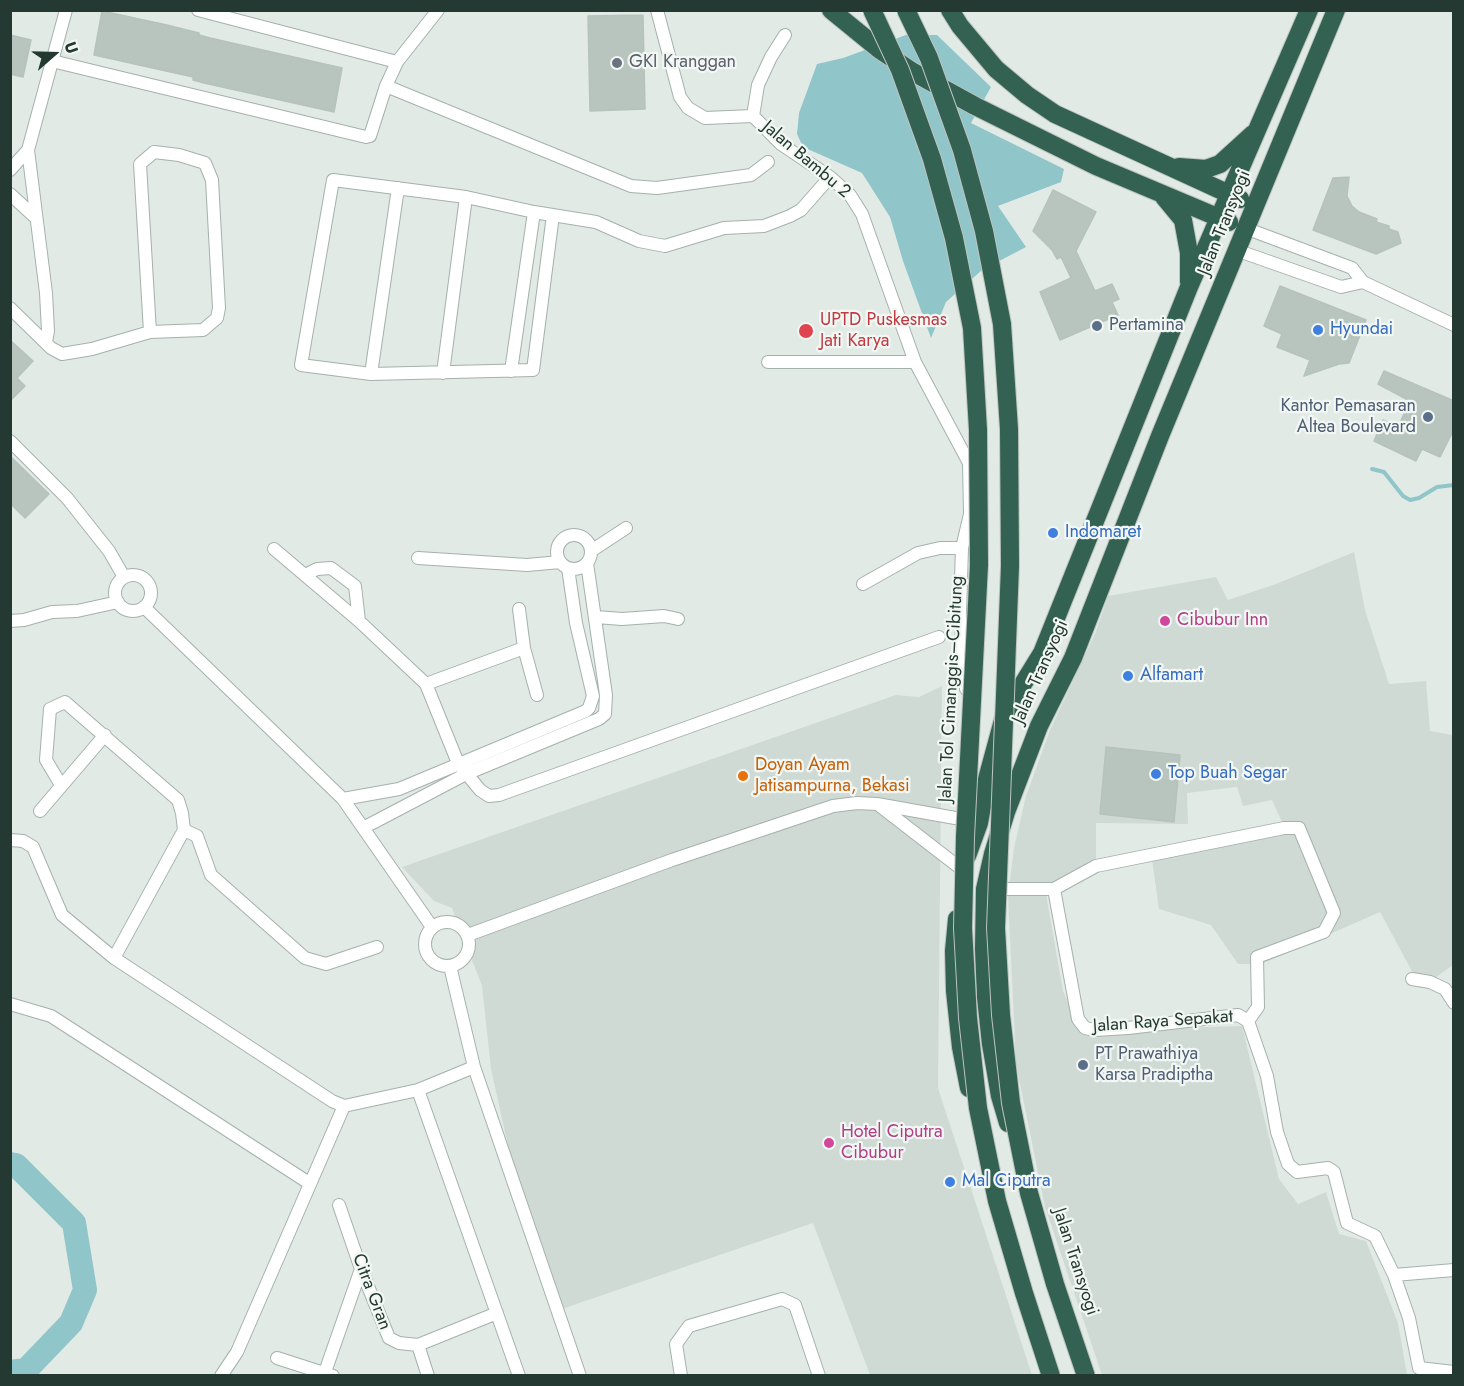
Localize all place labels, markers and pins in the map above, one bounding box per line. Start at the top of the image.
place label: GKI Kranggan [629,52,736,74]
marker: GKI Kranggan [610,56,624,70]
place label: UPTD Puskesmas Jati Karya [820,310,947,352]
place label: Pertamina [1109,315,1184,337]
marker: Pertamina [1090,319,1104,333]
place label: Hyundai [1330,319,1393,341]
marker: UPTD Puskesmas Jati Karya [797,322,815,340]
marker: Hyundai [1311,323,1325,337]
place label: Kantor Pemasaran Altea Boulevard [1281,396,1416,438]
marker: Kantor Pemasaran Altea Boulevard [1421,410,1435,424]
place label: Indomaret [1065,522,1141,544]
marker: Indomaret [1046,526,1060,540]
place label: Cibubur Inn [1177,610,1268,632]
marker: Cibubur Inn [1158,614,1172,628]
place label: Alfamart [1140,665,1203,687]
marker: Alfamart [1121,669,1135,683]
place label: Doyan Ayam Jatisampurna, Bekasi [755,755,910,798]
place label: Top Buah Segar [1168,763,1287,785]
marker: Top Buah Segar [1149,767,1163,781]
marker: Doyan Ayam Jatisampurna, Bekasi [736,769,750,783]
place label: PT Prawathiya Karsa Pradiptha [1095,1044,1213,1086]
marker: PT Prawathiya Karsa Pradiptha [1076,1058,1090,1072]
place label: Hotel Ciputra Cibubur [841,1122,943,1164]
marker: Hotel Ciputra Cibubur [822,1136,836,1150]
place label: Mal Ciputra [962,1171,1051,1193]
marker: Mal Ciputra [943,1175,957,1189]

